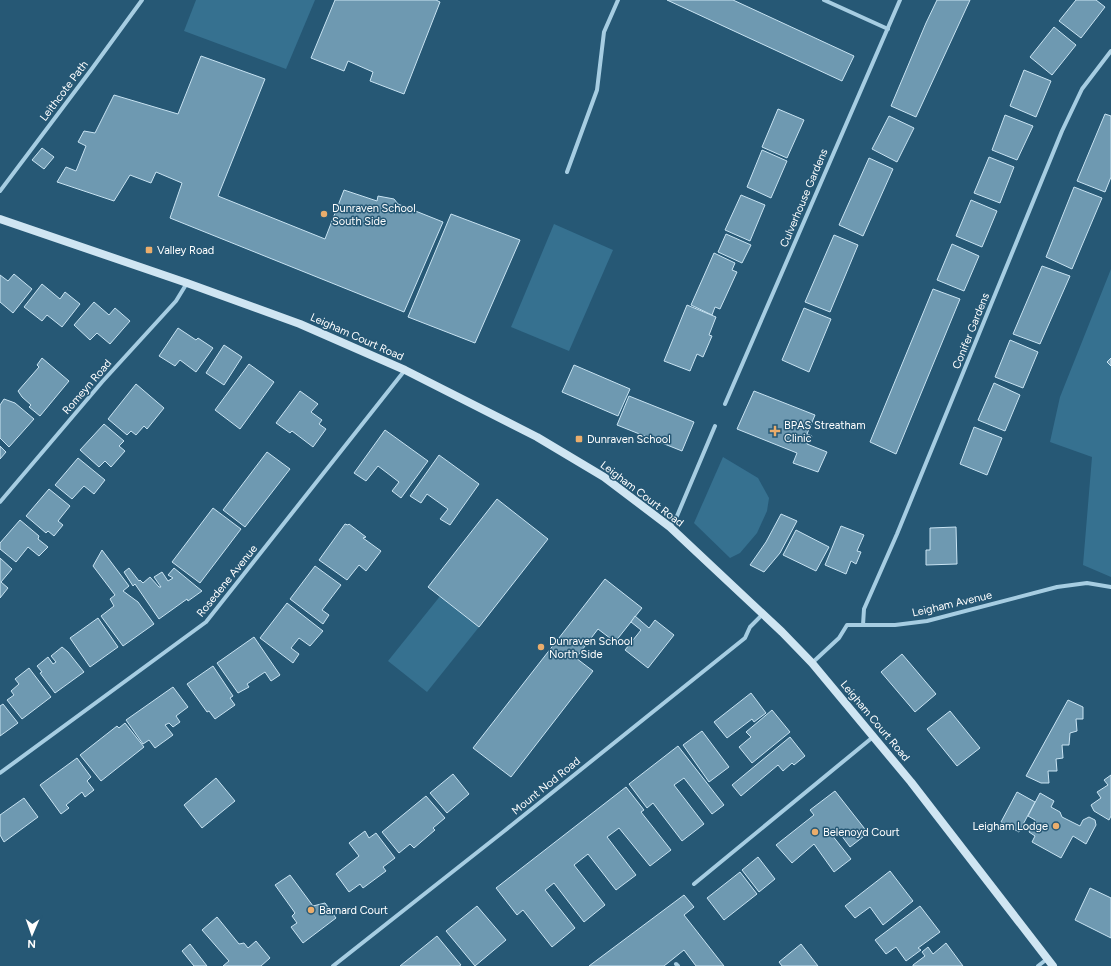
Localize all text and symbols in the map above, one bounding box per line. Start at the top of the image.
street label: Leithcote Path [37,58,91,124]
street label: Culverhouse Gardens [777,147,831,249]
place label: Dunraven School South Side [332,202,416,228]
marker: Dunraven School South Side [319,209,329,219]
place label: Valley Road [157,244,214,257]
marker: Valley Road [144,245,154,255]
street label: Conifer Gardens [950,291,992,371]
street label: Leigham Court Road [308,311,406,363]
street label: Romeyn Road [60,357,114,417]
place label: BPAS Streatham Clinic [784,419,866,445]
marker: BPAS Streatham Clinic [769,425,781,437]
place label: Dunraven School [587,433,671,446]
marker: Dunraven School [574,434,584,444]
street label: Leigham Court Road [598,458,686,530]
street label: Rosedene Avenue [194,542,260,620]
street label: Leigham Avenue [911,588,993,620]
place label: Dunraven School North Side [549,635,633,661]
marker: Dunraven School North Side [536,642,546,652]
street label: Leigham Court Road [838,678,912,764]
street label: Mount Nod Road [509,754,583,818]
place label: Leigham Lodge [972,820,1048,833]
marker: Leigham Lodge [1051,821,1061,831]
place label: Belenoyd Court [823,826,900,839]
marker: Belenoyd Court [810,827,820,837]
place label: Barnard Court [319,904,388,917]
marker: Barnard Court [306,905,316,915]
north arrow [12,914,52,954]
text: N [27,937,36,950]

